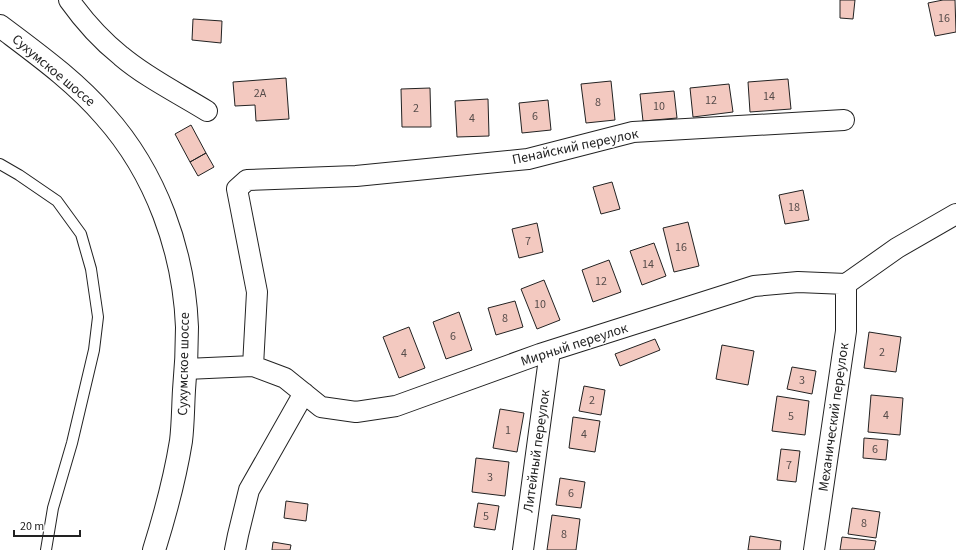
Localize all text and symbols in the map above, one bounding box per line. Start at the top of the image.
house number: 16 [938,10,950,27]
street label: Сухумское шоссе [7,30,99,112]
house number: 2А [254,85,267,102]
house number: 14 [763,88,775,105]
house number: 12 [705,92,717,109]
house number: 8 [595,94,601,111]
house number: 10 [653,98,665,115]
house number: 2 [413,100,419,117]
house number: 6 [532,108,538,125]
house number: 4 [469,110,475,127]
street label: Пенайский переулок [510,124,640,170]
house number: 18 [788,199,800,216]
house number: 7 [525,233,531,250]
house number: 16 [675,239,687,256]
house number: 14 [642,256,654,273]
house number: 12 [595,273,607,290]
house number: 10 [534,296,546,313]
house number: 8 [502,310,508,327]
street label: Сухумское шоссе [173,312,195,416]
street label: Мирный переулок [518,318,631,372]
house number: 6 [450,328,456,345]
street label: Механический переулок [814,341,854,493]
house number: 2 [879,344,885,361]
house number: 4 [401,345,407,362]
house number: 3 [799,372,805,389]
street label: Литейный переулок [518,388,556,514]
house number: 2 [589,392,595,409]
house number: 4 [883,407,889,424]
house number: 5 [788,408,794,425]
house number: 1 [505,422,511,439]
house number: 4 [581,426,587,443]
house number: 6 [872,441,878,458]
house number: 7 [786,457,792,474]
house number: 3 [487,469,493,486]
house number: 6 [568,485,574,502]
house number: 5 [483,508,489,525]
scale bar [14,512,80,538]
house number: 8 [861,515,867,532]
text: 20 m [20,518,44,535]
house number: 8 [561,526,567,543]

